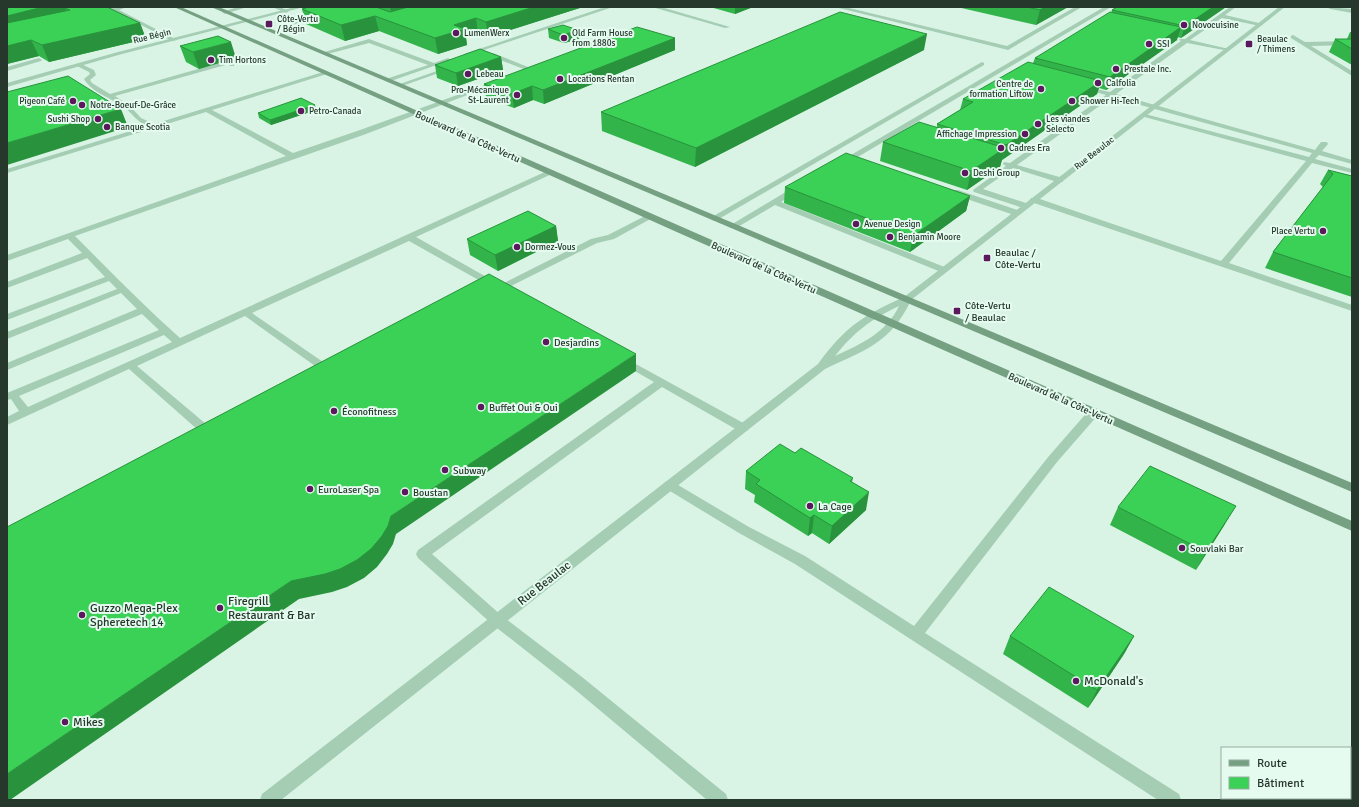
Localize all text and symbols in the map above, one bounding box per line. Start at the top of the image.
place label: Côte-Vertu / Bégin [277,14,318,35]
marker: Côte-Vertu / Bégin [264,19,274,29]
marker: Novocuisine [1179,20,1189,30]
place label: Novocuisine [1192,20,1239,31]
street label: Rue Bégin [132,26,172,46]
marker: LumenWerx [451,28,461,38]
place label: LumenWerx [464,28,510,39]
place label: Old Farm House from 1880s [572,28,633,49]
marker: Old Farm House from 1880s [559,33,569,43]
place label: Beaulac / Thimens [1257,34,1295,55]
marker: SSI [1144,39,1154,49]
place label: SSI [1157,39,1170,50]
marker: Beaulac / Thimens [1244,39,1254,49]
marker: Tim Hortons [206,55,216,65]
place label: Tim Hortons [219,55,266,66]
marker: Prestale Inc. [1111,64,1121,74]
place label: Prestale Inc. [1124,64,1171,75]
marker: Lebeau [463,69,473,79]
place label: Lebeau [476,69,504,80]
marker: Locations Rentan [555,74,565,84]
place label: Locations Rentan [568,74,634,85]
marker: Calfolia [1093,78,1103,88]
place label: Calfolia [1106,78,1136,89]
place label: Centre de formation Liftow [969,79,1033,100]
marker: Centre de formation Liftow [1036,84,1046,94]
place label: Pro-Mécanique St-Laurent [451,85,509,106]
marker: Pro-Mécanique St-Laurent [512,90,522,100]
place label: Pigeon Café [19,96,65,107]
marker: Pigeon Café [68,96,78,106]
marker: Shower Hi-Tech [1067,96,1077,106]
place label: Shower Hi-Tech [1080,96,1139,107]
marker: Notre-Boeuf-De-Grâce [77,100,87,110]
place label: Notre-Boeuf-De-Grâce [90,100,177,111]
marker: Petro-Canada [296,106,306,116]
place label: Petro-Canada [309,106,362,117]
street label: Boulevard de la Côte-Vertu [413,108,522,166]
place label: Sushi Shop [47,114,90,125]
marker: Sushi Shop [93,114,103,124]
place label: Les viandes Selecto [1046,114,1090,135]
marker: Les viandes Selecto [1033,119,1043,129]
marker: Banque Scotia [102,122,112,132]
place label: Banque Scotia [115,122,171,133]
place label: Affichage Impression [937,129,1017,140]
marker: Affichage Impression [1020,129,1030,139]
street label: Rue Beaulac [1072,134,1116,172]
marker: Cadres Era [996,143,1006,153]
place label: Cadres Era [1009,143,1051,154]
marker: Deshi Group [960,168,970,178]
place label: Deshi Group [973,168,1020,179]
marker: Avenue Design [851,219,861,229]
place label: Avenue Design [864,219,921,230]
place label: Place Vertu [1271,226,1315,237]
marker: Place Vertu [1318,226,1328,236]
marker: Benjamin Moore [885,232,895,242]
place label: Benjamin Moore [898,232,961,243]
street label: Boulevard de la Côte-Vertu [709,239,818,297]
marker: Dormez-Vous [512,242,522,252]
place label: Dormez-Vous [525,242,576,253]
place label: Beaulac / Côte-Vertu [995,247,1041,271]
marker: Beaulac / Côte-Vertu [982,253,992,263]
place label: Côte-Vertu / Beaulac [965,300,1011,324]
marker: Côte-Vertu / Beaulac [952,306,962,316]
marker: Desjardins [541,337,551,347]
place label: Desjardins [554,337,600,349]
street label: Boulevard de la Côte-Vertu [1006,370,1115,428]
marker: Buffet Oui & Oui [476,402,486,412]
place label: Buffet Oui & Oui [489,402,558,414]
place label: Éconofitness [342,405,397,418]
marker: Éconofitness [329,406,339,416]
marker: Subway [440,465,450,475]
place label: Subway [453,465,486,477]
marker: EuroLaser Spa [305,484,315,494]
place label: EuroLaser Spa [318,484,379,496]
marker: Boustan [400,487,410,497]
place label: Boustan [413,487,448,499]
marker: La Cage [805,501,815,511]
place label: La Cage [818,501,852,513]
marker: Souvlaki Bar [1177,543,1187,553]
place label: Souvlaki Bar [1190,543,1244,555]
street label: Rue Beaulac [515,558,574,609]
place label: Firegrill Restaurant & Bar [228,594,315,623]
place label: Guzzo Mega-Plex Spheretech 14 [90,601,178,630]
marker: Firegrill Restaurant & Bar [215,603,225,613]
marker: Guzzo Mega-Plex Spheretech 14 [77,610,87,620]
place label: McDonald's [1084,674,1144,689]
marker: McDonald's [1071,676,1081,686]
place label: Mikes [73,715,103,730]
marker: Mikes [60,717,70,727]
legend [1221,747,1351,799]
text: Route [1257,756,1287,771]
text: Bâtiment [1257,776,1304,791]

